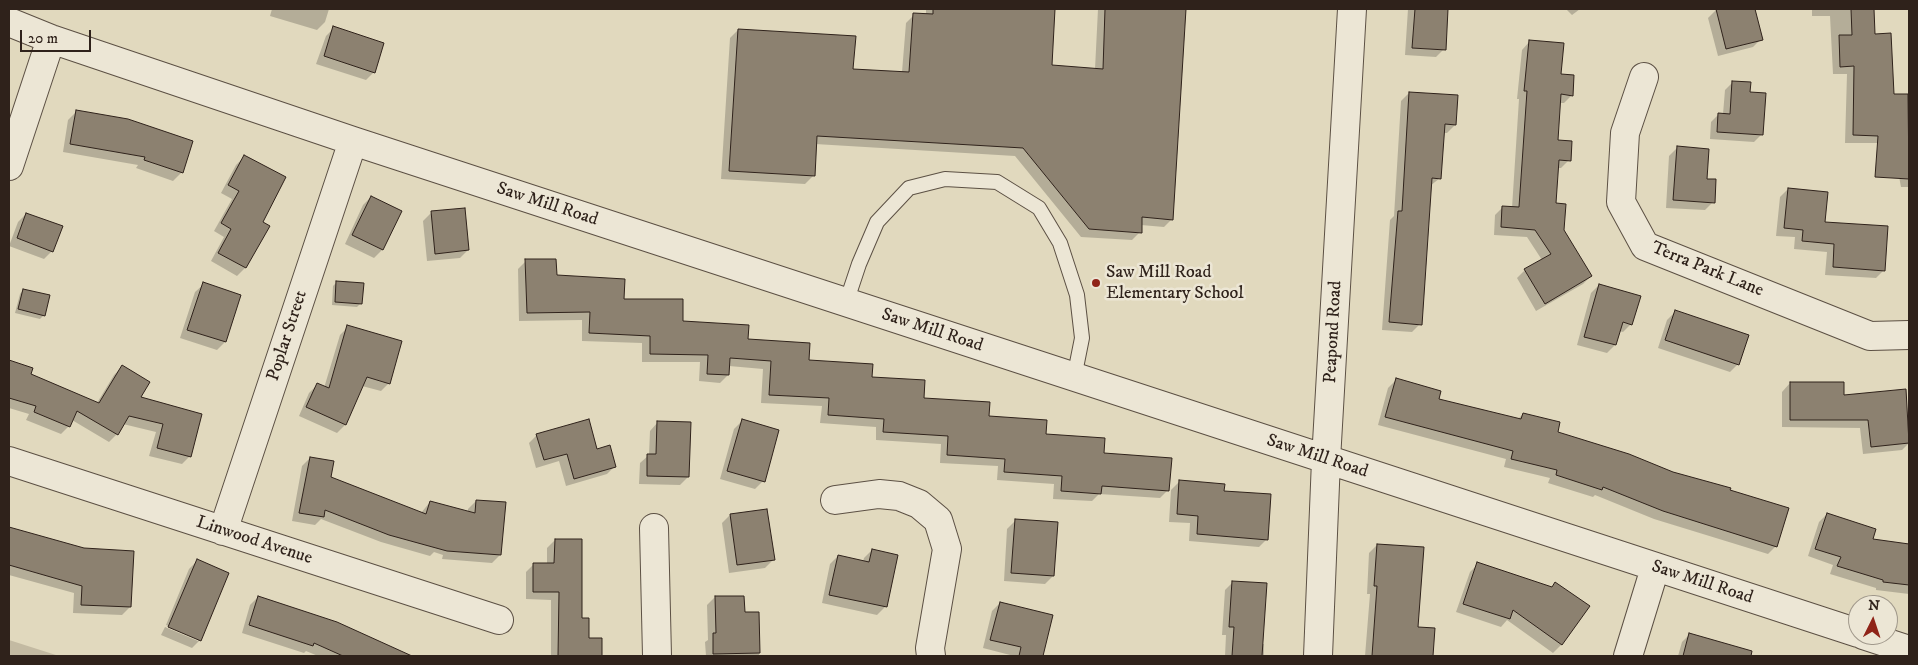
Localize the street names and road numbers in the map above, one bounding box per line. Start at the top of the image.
street label: Saw Mill Road [494,178,600,232]
street label: Terra Park Lane [1648,238,1766,302]
street label: Peapond Road [1321,280,1347,384]
street label: Poplar Street [263,288,313,384]
street label: Saw Mill Road [879,304,985,358]
street label: Saw Mill Road [1264,430,1370,484]
street label: Linwood Avenue [193,512,315,570]
street label: Saw Mill Road [1649,556,1755,610]

